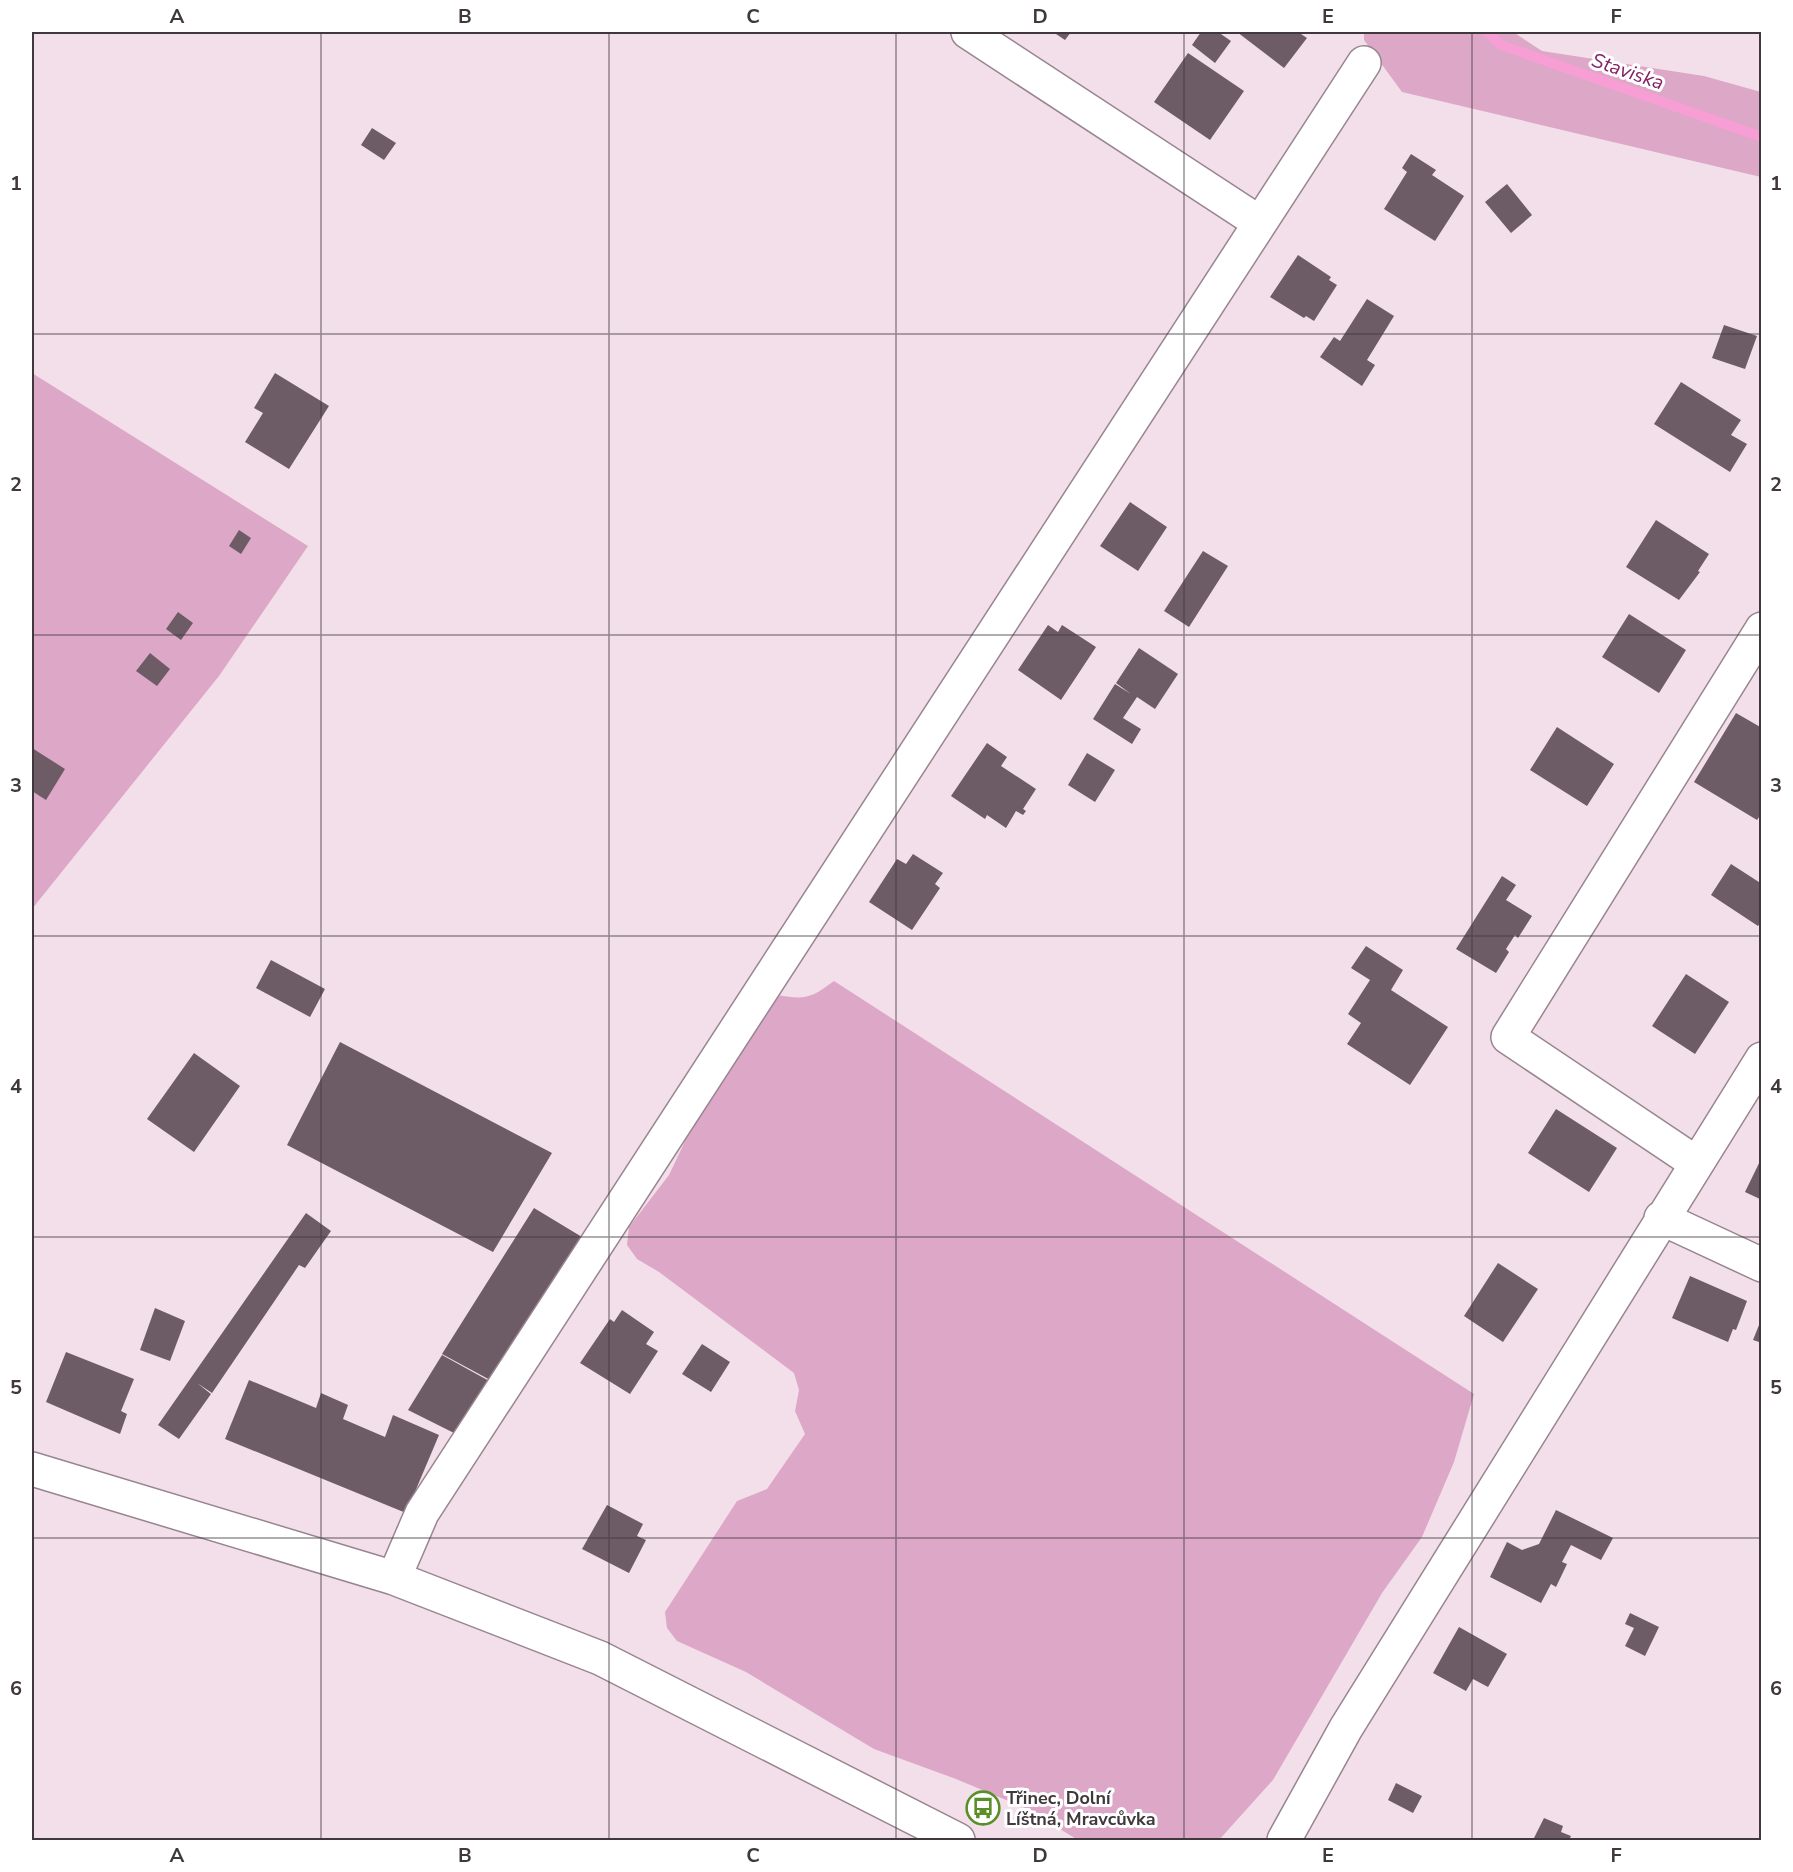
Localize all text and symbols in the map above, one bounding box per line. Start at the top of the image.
text: A [170,3,185,30]
text: B [458,3,472,30]
text: C [746,3,760,30]
text: D [1032,3,1048,30]
text: E [1322,3,1334,30]
text: F [1610,3,1622,30]
water label: Staviska [1588,47,1668,96]
text: 1 [10,170,22,197]
text: 1 [1770,170,1782,197]
text: 2 [10,471,22,498]
text: 2 [1770,471,1782,498]
text: 3 [10,772,22,799]
text: 3 [1770,772,1782,799]
text: 4 [10,1073,22,1100]
text: 4 [1770,1073,1782,1100]
text: 5 [10,1374,22,1401]
text: 5 [1770,1374,1782,1401]
text: 6 [10,1675,22,1702]
text: 6 [1770,1675,1782,1702]
place label: Třinec, Dolní Líštná, Mravcůvka [1006,1786,1155,1831]
bus stop icon: Třinec, Dolní Líštná, Mravcůvka [965,1790,1001,1826]
text: A [170,1842,185,1869]
text: B [458,1842,472,1869]
text: C [746,1842,760,1869]
text: D [1032,1842,1048,1869]
text: E [1322,1842,1334,1869]
text: F [1610,1842,1622,1869]

